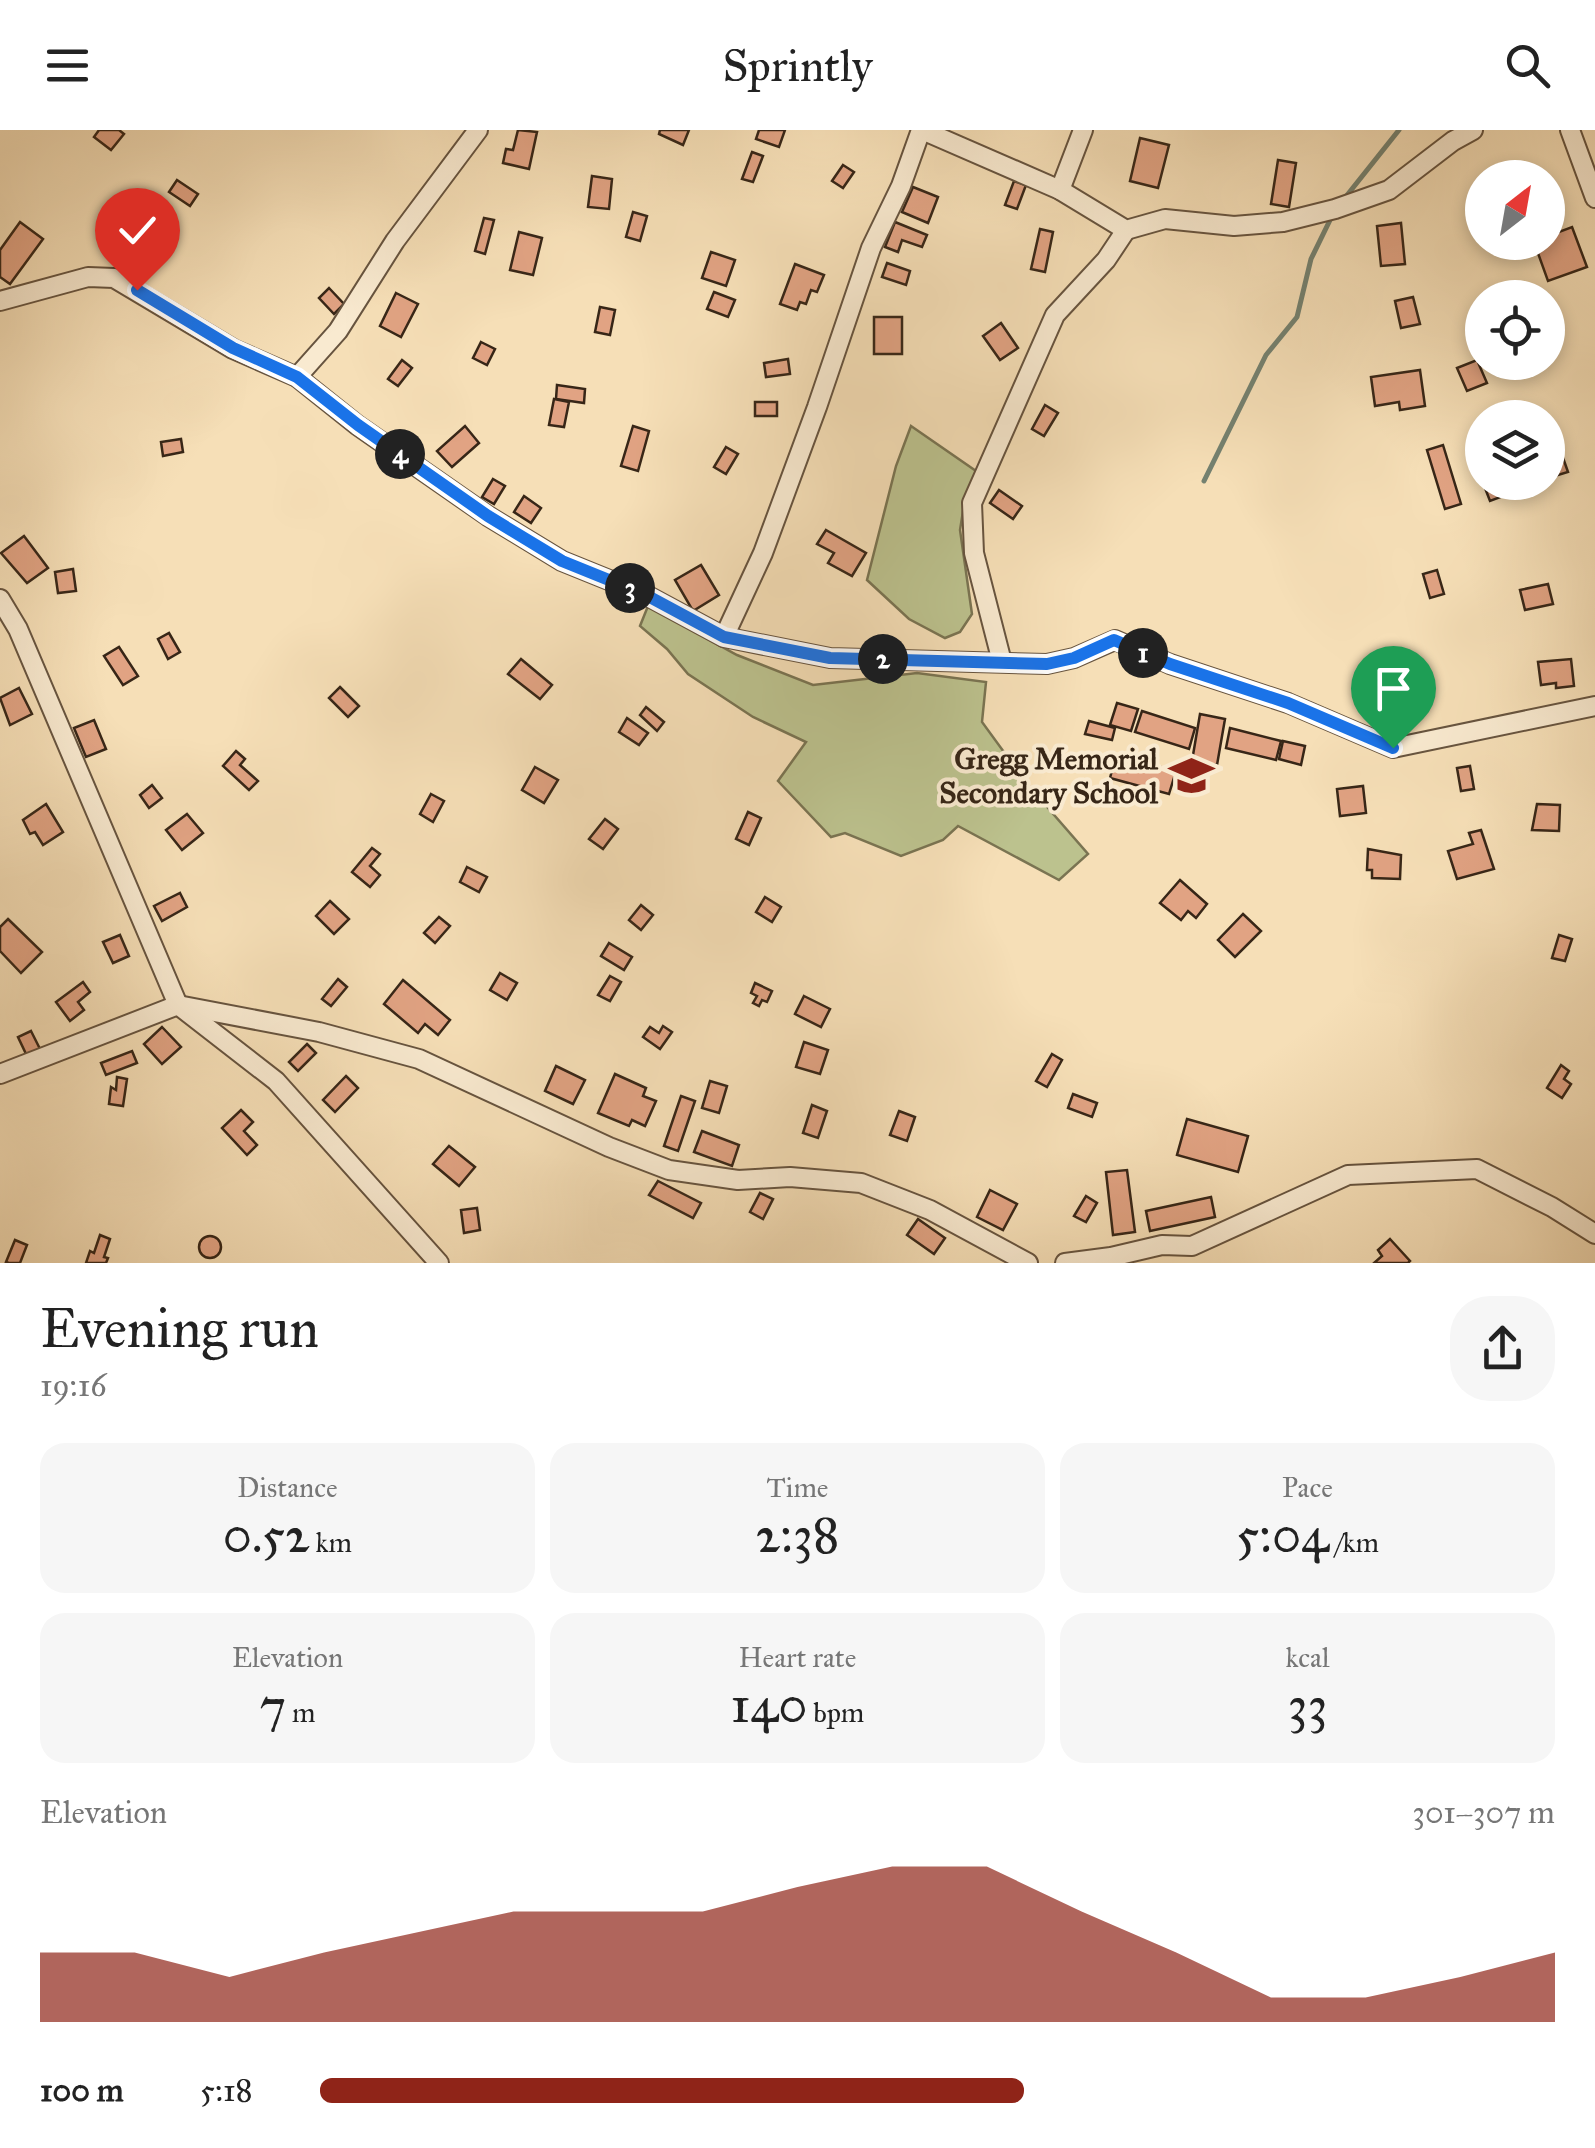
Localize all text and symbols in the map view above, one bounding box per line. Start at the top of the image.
icon: menu [40,38,95,93]
text: Sprintly [722,38,873,93]
icon: search [1500,38,1555,93]
north arrow [1465,160,1565,260]
map controls [1465,160,1565,500]
pin [95,188,180,291]
icon: check [110,203,165,258]
button: locate [1465,280,1565,380]
button: layers [1465,400,1565,500]
pin: 4 [375,429,425,479]
text: 4 [392,436,408,471]
pin: 3 [605,563,655,613]
text: 3 [624,570,636,605]
pin: 1 [1118,628,1168,678]
pin: 2 [858,634,908,684]
text: 1 [1137,635,1149,670]
text: 2 [876,641,890,676]
pin [1351,646,1436,749]
icon: arrive [1366,661,1421,716]
place label: Gregg Memorial Secondary School [939,741,1159,811]
school or university icon: Gregg Memorial Secondary School [1167,752,1215,800]
text: Evening run [40,1295,319,1362]
button: share [1450,1296,1555,1401]
text: 19:16 [40,1366,107,1405]
text: Distance [237,1470,338,1505]
text: Time [767,1470,829,1505]
text: Pace [1282,1470,1333,1505]
text: 0.52 [223,1505,310,1566]
text: 2:38 [756,1505,839,1566]
text: 5:04 [1236,1505,1329,1566]
text: km [310,1525,352,1560]
text: /km [1329,1525,1379,1560]
text: Elevation [232,1640,343,1675]
text: Heart rate [739,1640,856,1675]
text: kcal [1285,1640,1330,1675]
text: 7 [259,1675,286,1736]
text: 140 [731,1675,807,1736]
text: 33 [1288,1675,1328,1736]
text: m [286,1695,316,1730]
text: bpm [807,1695,864,1730]
text: Elevation [40,1793,167,1832]
text: 301–307 m [1412,1793,1555,1832]
text: 100 m [40,2071,124,2110]
text: 5:18 [200,2071,253,2110]

